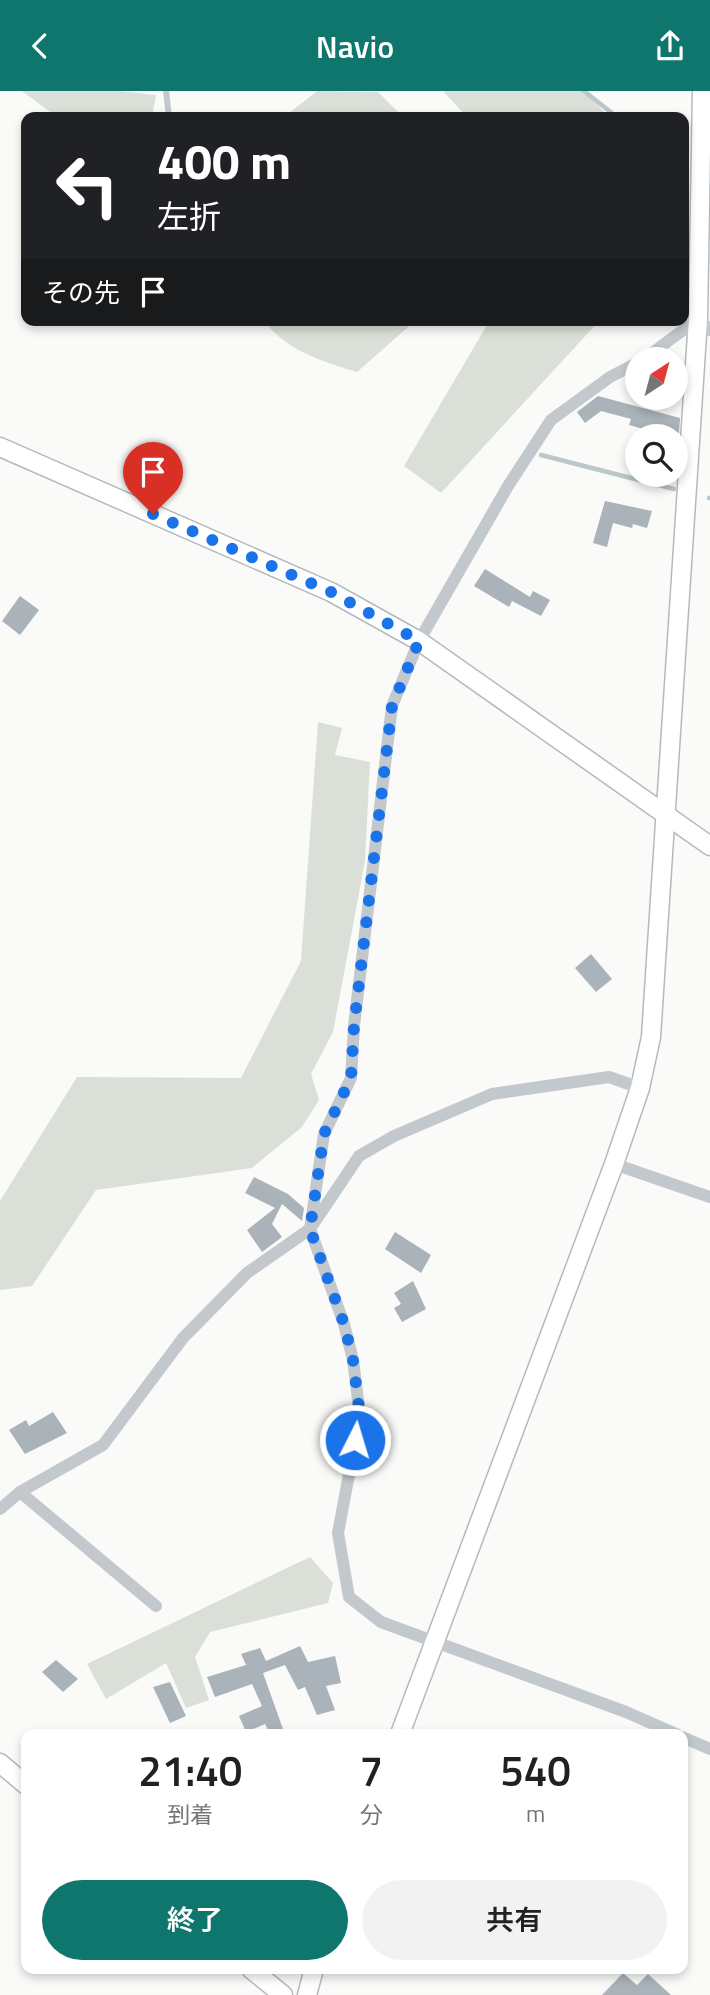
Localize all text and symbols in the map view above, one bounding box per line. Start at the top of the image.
text: Navio [316,22,394,70]
icon: back [21,27,59,65]
icon: share [651,27,689,65]
text: 400 m [157,123,291,198]
icon: left [42,140,133,231]
text: 左折 [157,192,221,240]
text: その先 [42,273,120,312]
icon: arrive [134,273,172,311]
north arrow [625,347,688,409]
map controls [625,347,688,487]
button: search [625,424,688,487]
pin [123,442,183,514]
icon: arrive [134,453,172,491]
position arrow [318,1403,392,1477]
text: 21:40 [138,1738,242,1802]
text: 7 [360,1738,383,1802]
text: 540 [500,1738,571,1802]
text: m [526,1796,545,1831]
text: 到着 [167,1797,213,1832]
text: 分 [360,1797,383,1832]
button: 終了 [42,1880,348,1960]
button: 共有 [362,1880,667,1960]

